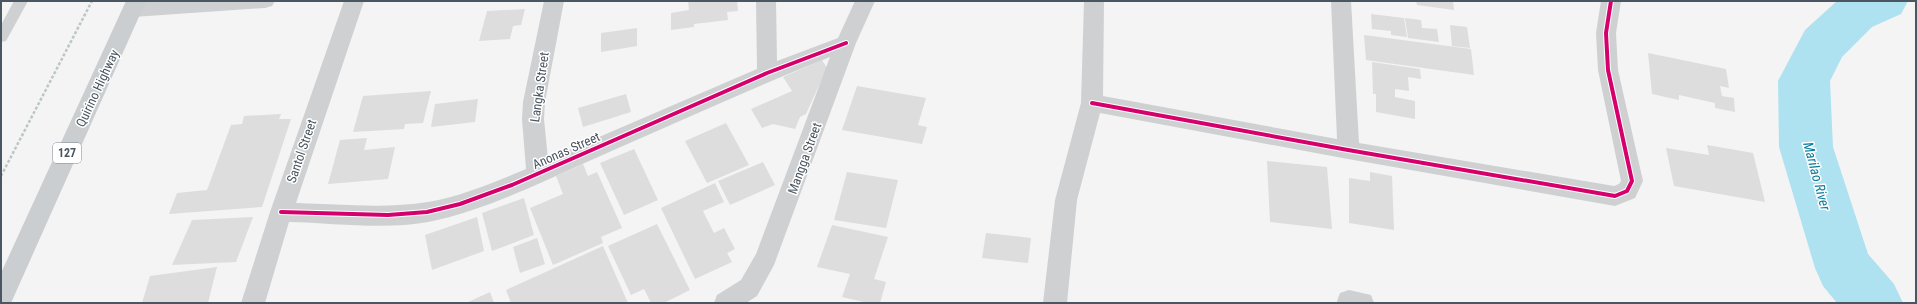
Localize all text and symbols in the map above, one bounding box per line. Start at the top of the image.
street label: Quirino Highway [73,47,122,129]
street label: Langka Street [527,51,552,123]
street label: Santol Street [284,117,319,185]
street label: Mangga Street [785,120,824,196]
street label: Anonas Street [530,129,602,172]
water label: Marilao River [1800,140,1834,213]
road number: 127 [53,143,81,163]

